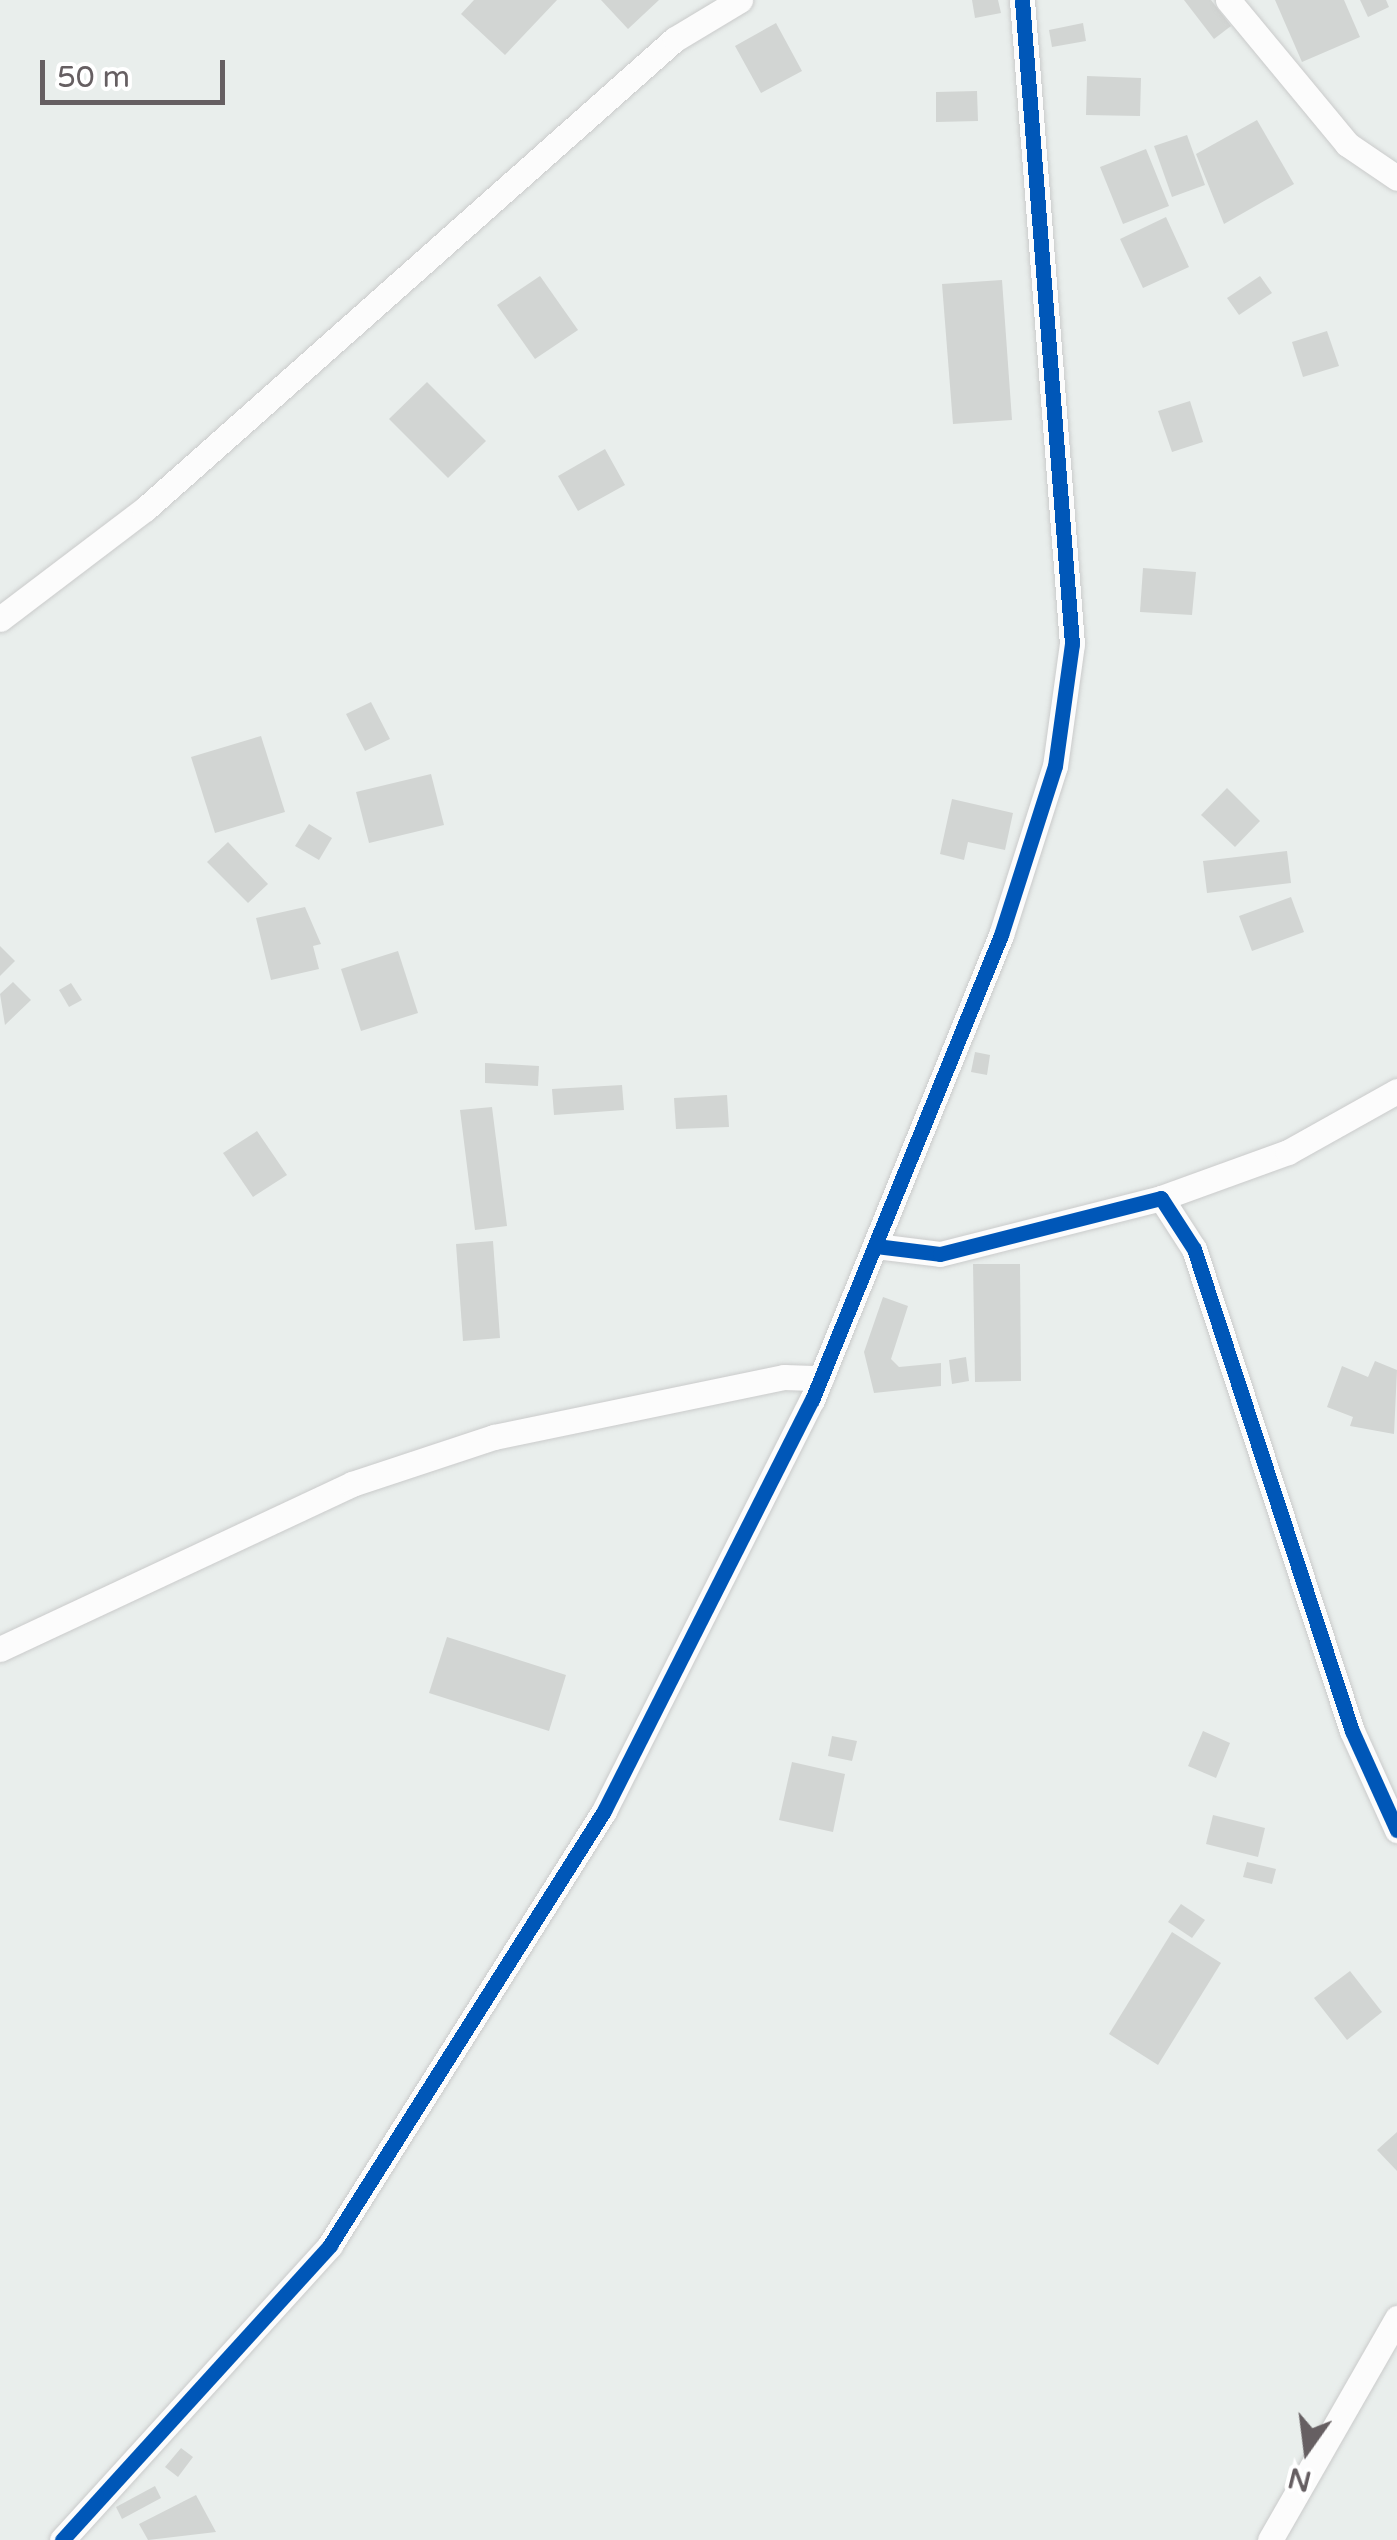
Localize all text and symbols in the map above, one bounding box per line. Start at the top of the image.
scale bar [45,40,230,102]
text: 50 m [57,59,130,96]
north arrow [1257,2400,1357,2500]
text: N [1285,2460,1315,2498]

